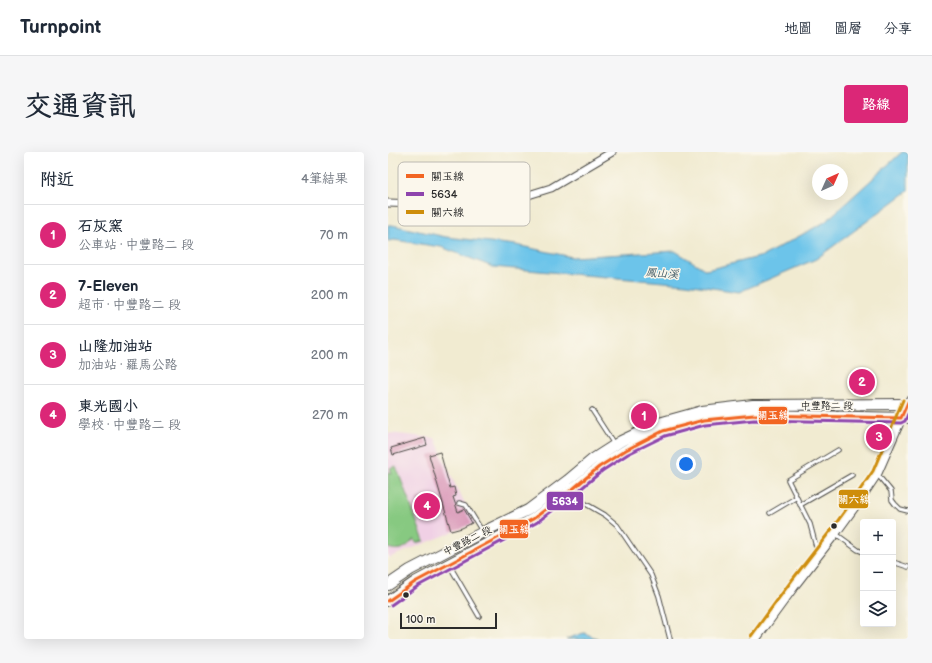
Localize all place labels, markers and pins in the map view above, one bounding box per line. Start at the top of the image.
pin: 2 [849,367,875,397]
pin: 1 [631,401,657,431]
pin: 3 [866,422,892,452]
pin: 4 [414,491,440,521]
unlabelled marker [829,521,839,531]
unlabelled marker [401,590,411,600]

